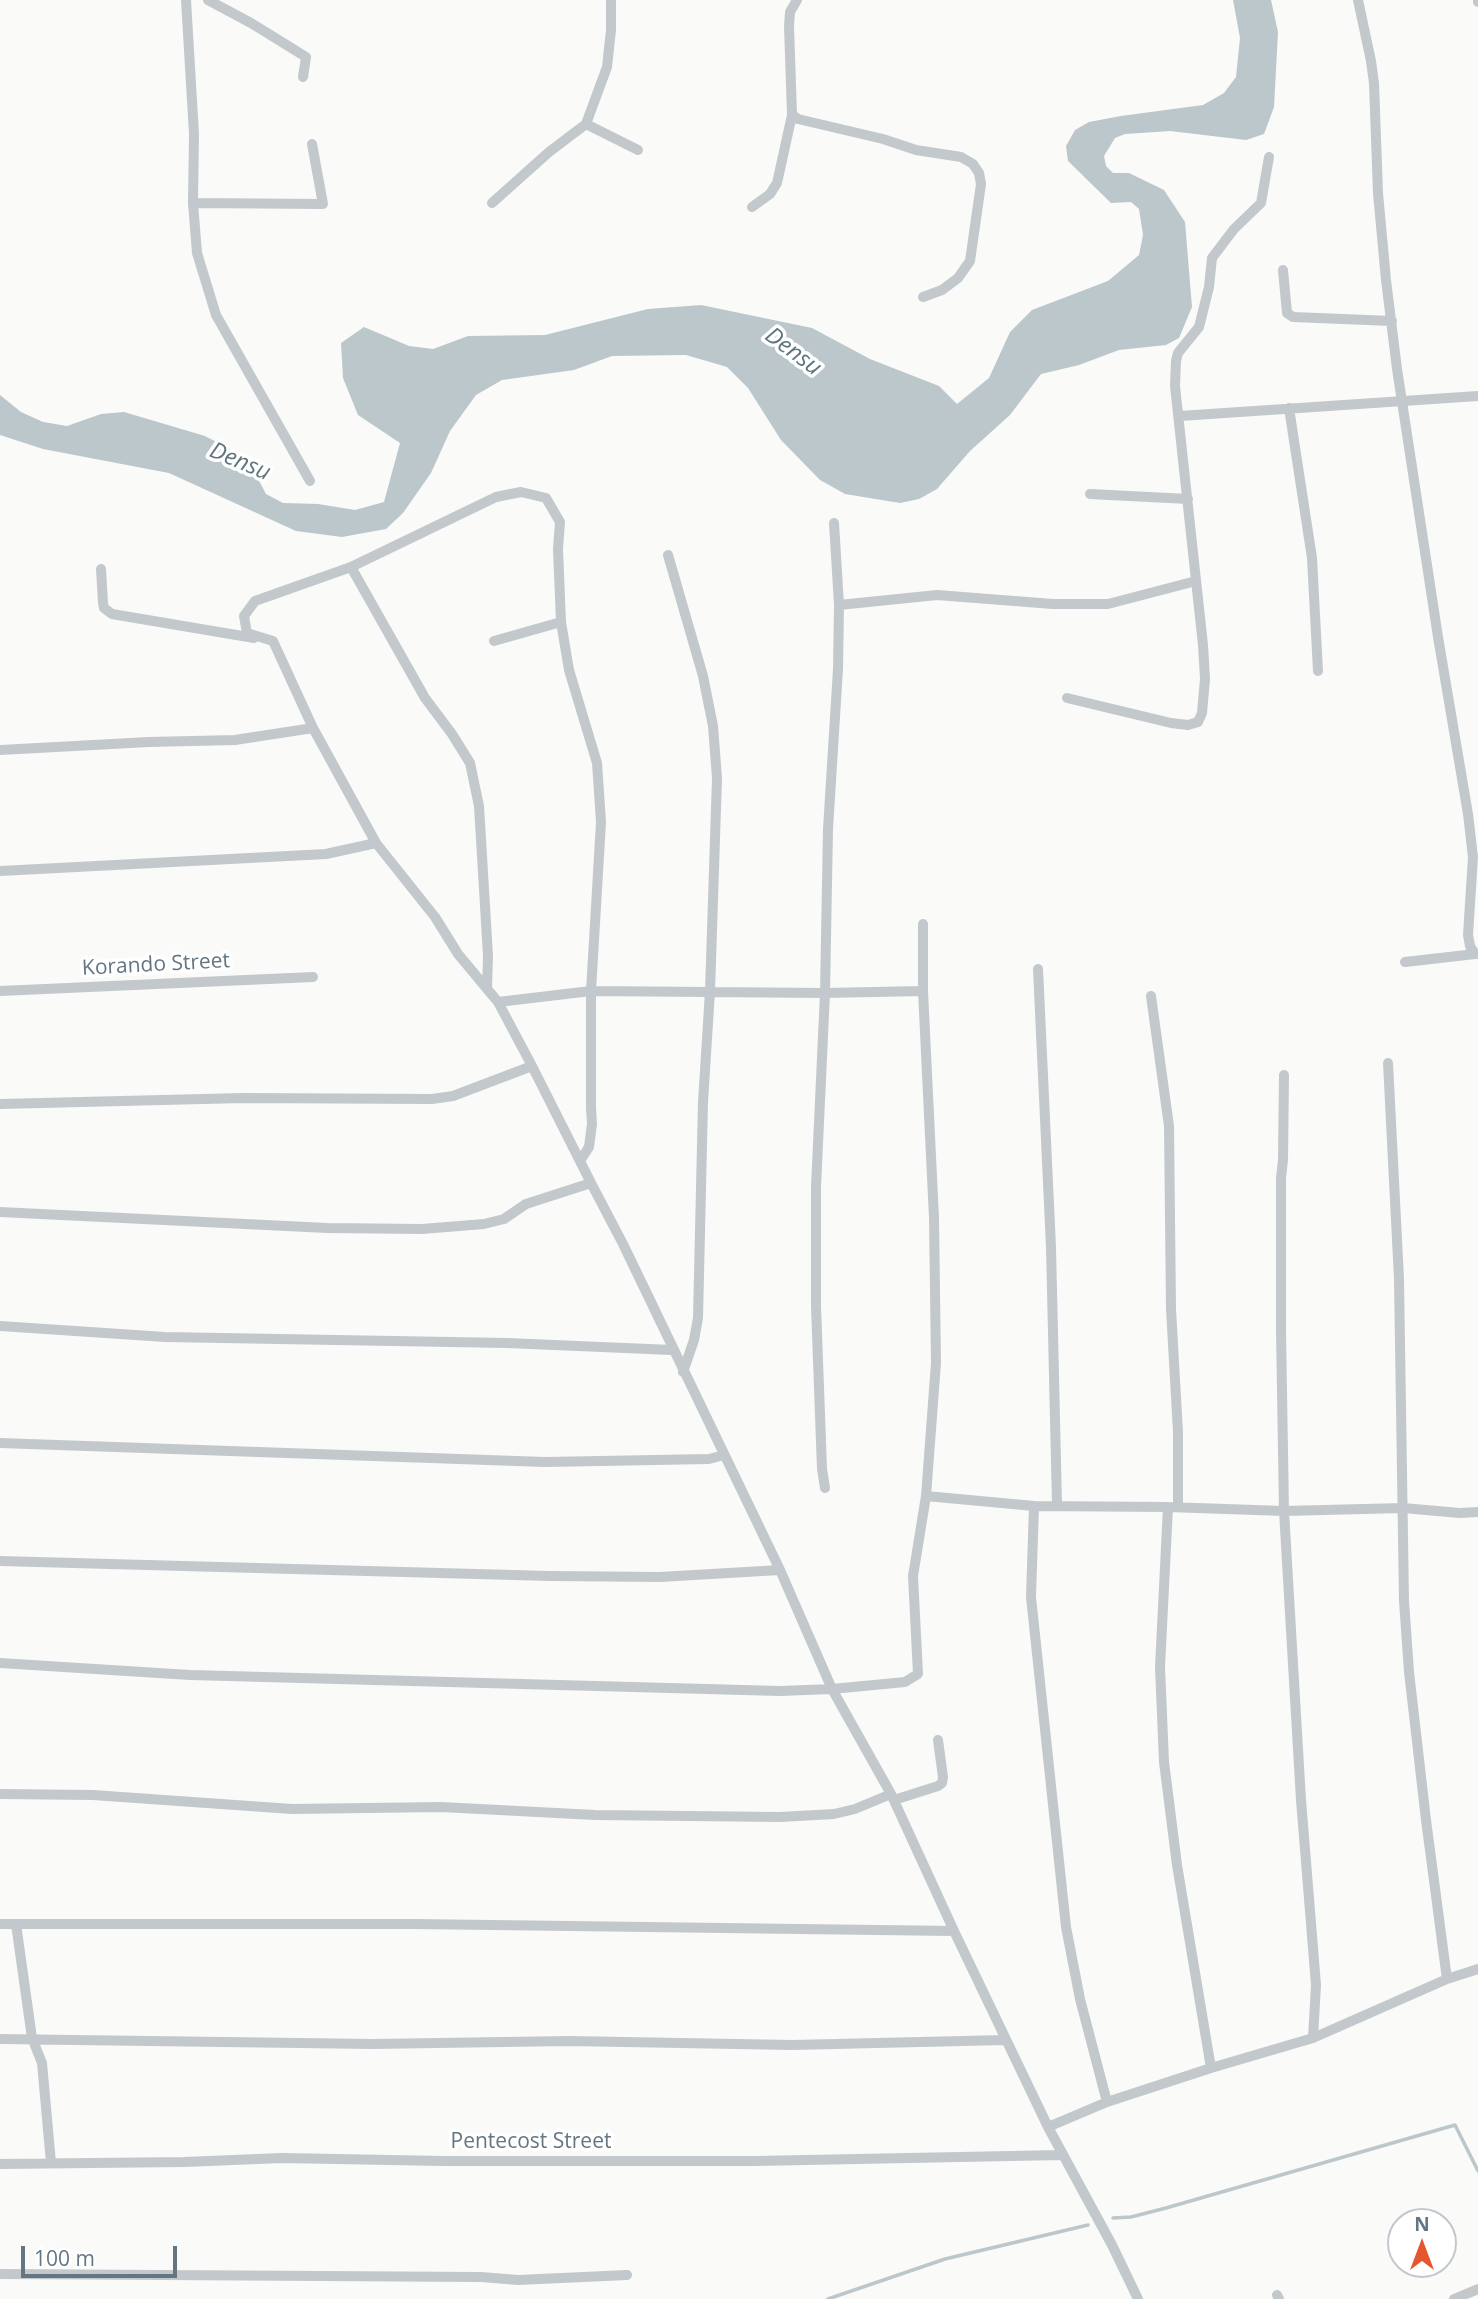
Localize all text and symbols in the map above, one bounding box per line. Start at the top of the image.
water label: Densu [759,322,827,382]
water label: Densu [206,437,274,487]
street label: Korando Street [81,949,231,981]
street label: Pentecost Street [451,2129,611,2155]
north arrow [1387,2208,1457,2278]
text: N [1414,2211,1430,2237]
scale bar [24,2232,180,2276]
text: 100 m [34,2244,95,2272]

